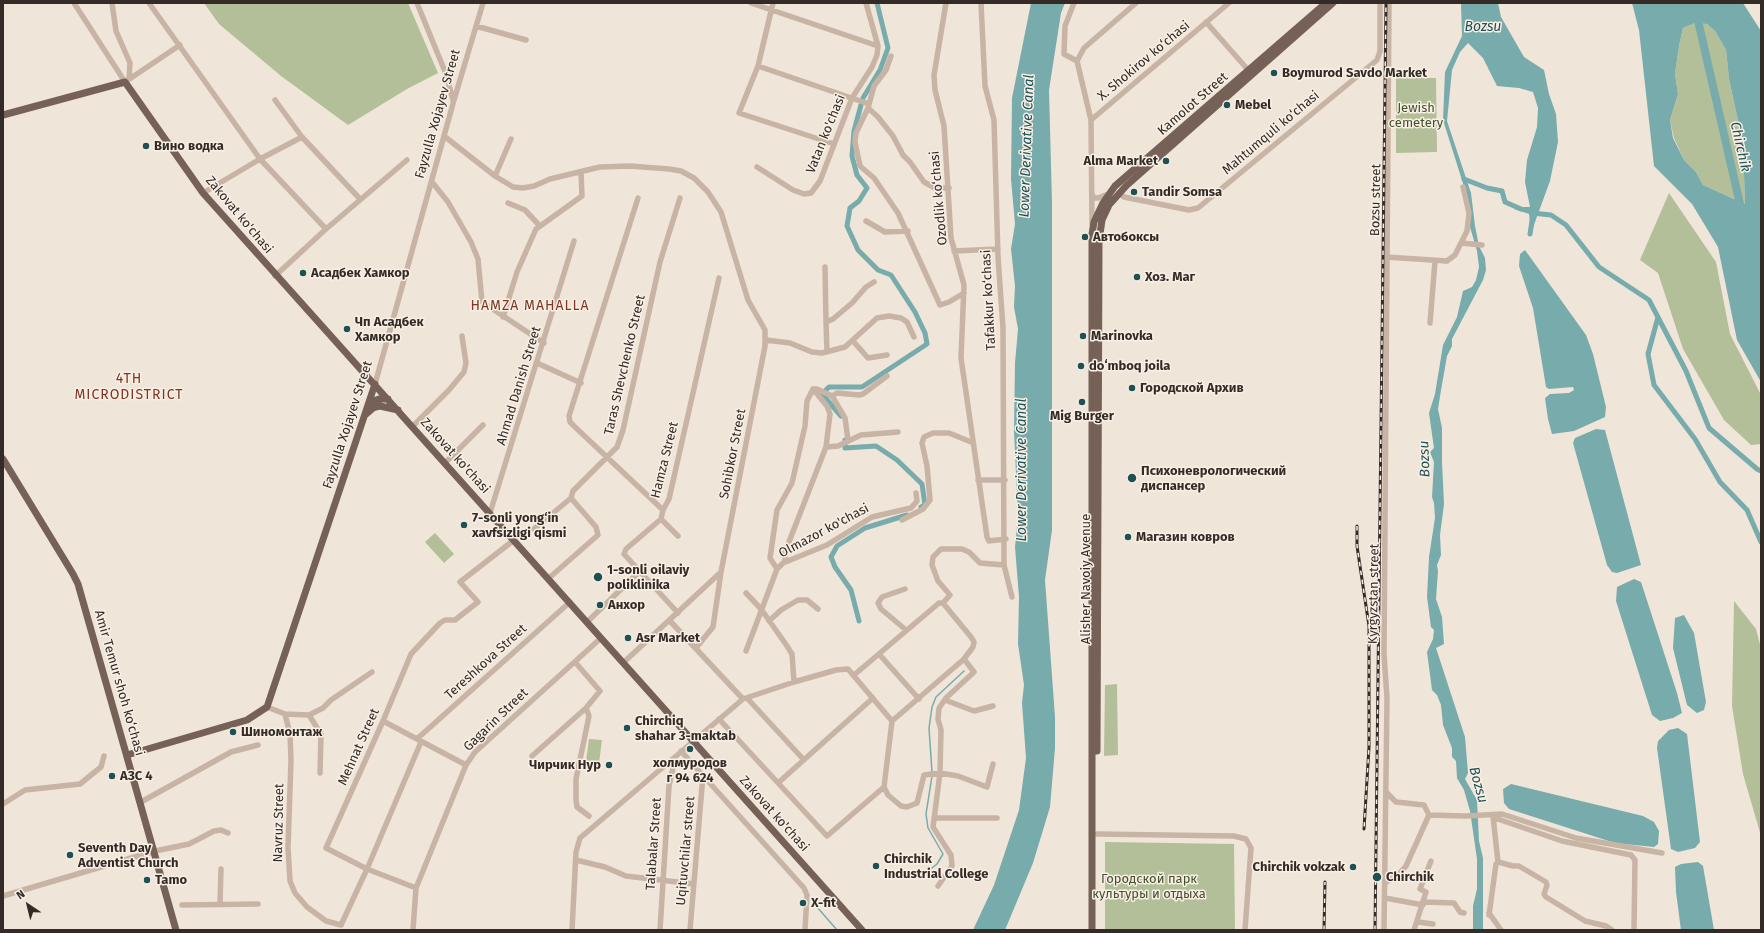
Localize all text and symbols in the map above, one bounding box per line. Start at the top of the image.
street label: X. Shokirov ko‘chasi [1095,18,1193,104]
water label: Bozsu [1465,19,1501,35]
street label: Fayzulla Xojayev Street [412,48,464,180]
place label: Boymurod Savdo Market [1282,65,1427,81]
marker: Boymurod Savdo Market [1269,68,1279,78]
street label: Kamolot Street [1155,69,1231,139]
water label: Lower Derivative Canal [1016,74,1038,218]
street label: Mahtumquli ko‘chasi [1219,88,1323,178]
street label: Vatan ko'chasi [803,92,849,176]
place label: Mebel [1235,97,1271,113]
marker: Mebel [1222,100,1232,110]
park label: Jewish cemetery [1389,100,1443,131]
water label: Chirchik [1726,120,1754,174]
place label: Вино водка [154,138,224,154]
marker: Вино водка [141,141,151,151]
street label: Ozodlik ko‘chasi [927,150,951,246]
place label: Alma Market [1084,153,1158,169]
marker: Alma Market [1161,156,1171,166]
street label: Bozsu street [1368,164,1384,236]
street label: Zakovat ko'chasi [202,173,276,257]
place label: Tandir Somsa [1142,184,1222,200]
marker: Tandir Somsa [1129,187,1139,197]
place label: Автобоксы [1093,229,1159,245]
marker: Автобоксы [1080,232,1090,242]
street label: Tafakkur ko‘chasi [979,249,999,351]
place label: Асадбек Хамкор [311,265,410,281]
marker: Асадбек Хамкор [298,268,308,278]
place label: Хоз. Маг [1145,269,1195,285]
marker: Хоз. Маг [1132,272,1142,282]
street label: Taras Shevchenko Street [601,293,649,437]
district label: HAMZA MAHALLA [471,298,589,314]
place label: Чп Асадбек Хамкор [355,314,424,345]
marker: Чп Асадбек Хамкор [342,324,352,334]
street label: Ahmad Danish Street [493,325,545,447]
place label: Marinovka [1091,328,1153,344]
marker: Marinovka [1078,331,1088,341]
place label: doʻmboq joila [1089,358,1170,374]
street label: Fayzulla Xojayev Street [320,359,376,491]
marker: doʻmboq joila [1076,361,1086,371]
district label: 4TH MICRODISTRICT [74,371,184,404]
place label: Городской Архив [1140,380,1244,396]
marker: Городской Архив [1127,383,1137,393]
marker: Mig Burger [1077,397,1087,407]
water label: Lower Derivative Canal [1014,399,1030,541]
street label: Sohibkor Street [717,408,749,500]
place label: Mig Burger [1050,408,1114,424]
street label: Zakovat ko'chasi [417,415,493,497]
street label: Hamza Street [648,420,682,500]
water label: Bozsu [1416,440,1434,478]
place label: Психоневрологический диспансер [1141,463,1286,494]
marker: Психоневрологический диспансер [1126,472,1138,484]
street label: Olmazor ko'chasi [776,501,872,561]
place label: 7-sonli yong‘in xavfsizligi qismi [472,510,566,541]
street label: Alisher Navoiy Avenue [1078,514,1094,644]
marker: 7-sonli yong‘in xavfsizligi qismi [459,520,469,530]
place label: Магазин ковров [1136,529,1235,545]
marker: Магазин ковров [1123,532,1133,542]
street label: Kyrgyzstan street [1365,544,1383,644]
place label: 1-sonli oilaviy poliklinika [607,562,689,593]
marker: 1-sonli oilaviy poliklinika [592,571,604,583]
place label: Анхор [608,597,645,613]
marker: Анхор [595,600,605,610]
street label: Amir Temur shoh ko‘chasi [91,608,147,758]
street label: Tereshkova Street [442,621,530,703]
place label: Asr Market [636,630,700,646]
marker: Asr Market [623,633,633,643]
street label: Gagarin Street [460,685,532,755]
street label: Mehnat Street [335,706,383,788]
place label: Chirchiq shahar 3-maktab [635,713,736,744]
marker: Chirchiq shahar 3-maktab [622,723,632,733]
place label: Шиномонтаж [241,724,322,740]
marker: Шиномонтаж [228,727,238,737]
marker: холмуродов г 94 624 [685,744,695,754]
place label: холмуродов г 94 624 [653,755,727,786]
place label: Чирчик Нур [529,757,601,773]
marker: Чирчик Нур [604,760,614,770]
water label: Bozsu [1465,765,1491,805]
place label: АЗС 4 [120,768,153,784]
marker: АЗС 4 [107,771,117,781]
street label: Zakovat ko'chasi [736,773,812,855]
street label: Navruz Street [271,783,287,863]
street label: Uqituvchilar street [673,796,699,906]
street label: Talabalar Street [643,797,665,891]
place label: Seventh Day Adventist Church [78,840,179,871]
marker: Seventh Day Adventist Church [65,850,75,860]
place label: Chirchik Industrial College [884,851,988,882]
place label: Chirchik vokzak [1253,859,1345,875]
marker: Chirchik Industrial College [871,861,881,871]
marker: Chirchik vokzak [1348,862,1358,872]
place label: Chirchik [1386,869,1434,885]
park label: Городской парк культуры и отдыха [1092,871,1206,902]
marker: Chirchik [1371,871,1383,883]
place label: Tamo [155,872,187,888]
marker: Tamo [142,875,152,885]
north arrow [8,885,48,925]
text: N [14,887,28,902]
place label: X-fit [811,895,836,911]
marker: X-fit [798,898,808,908]

